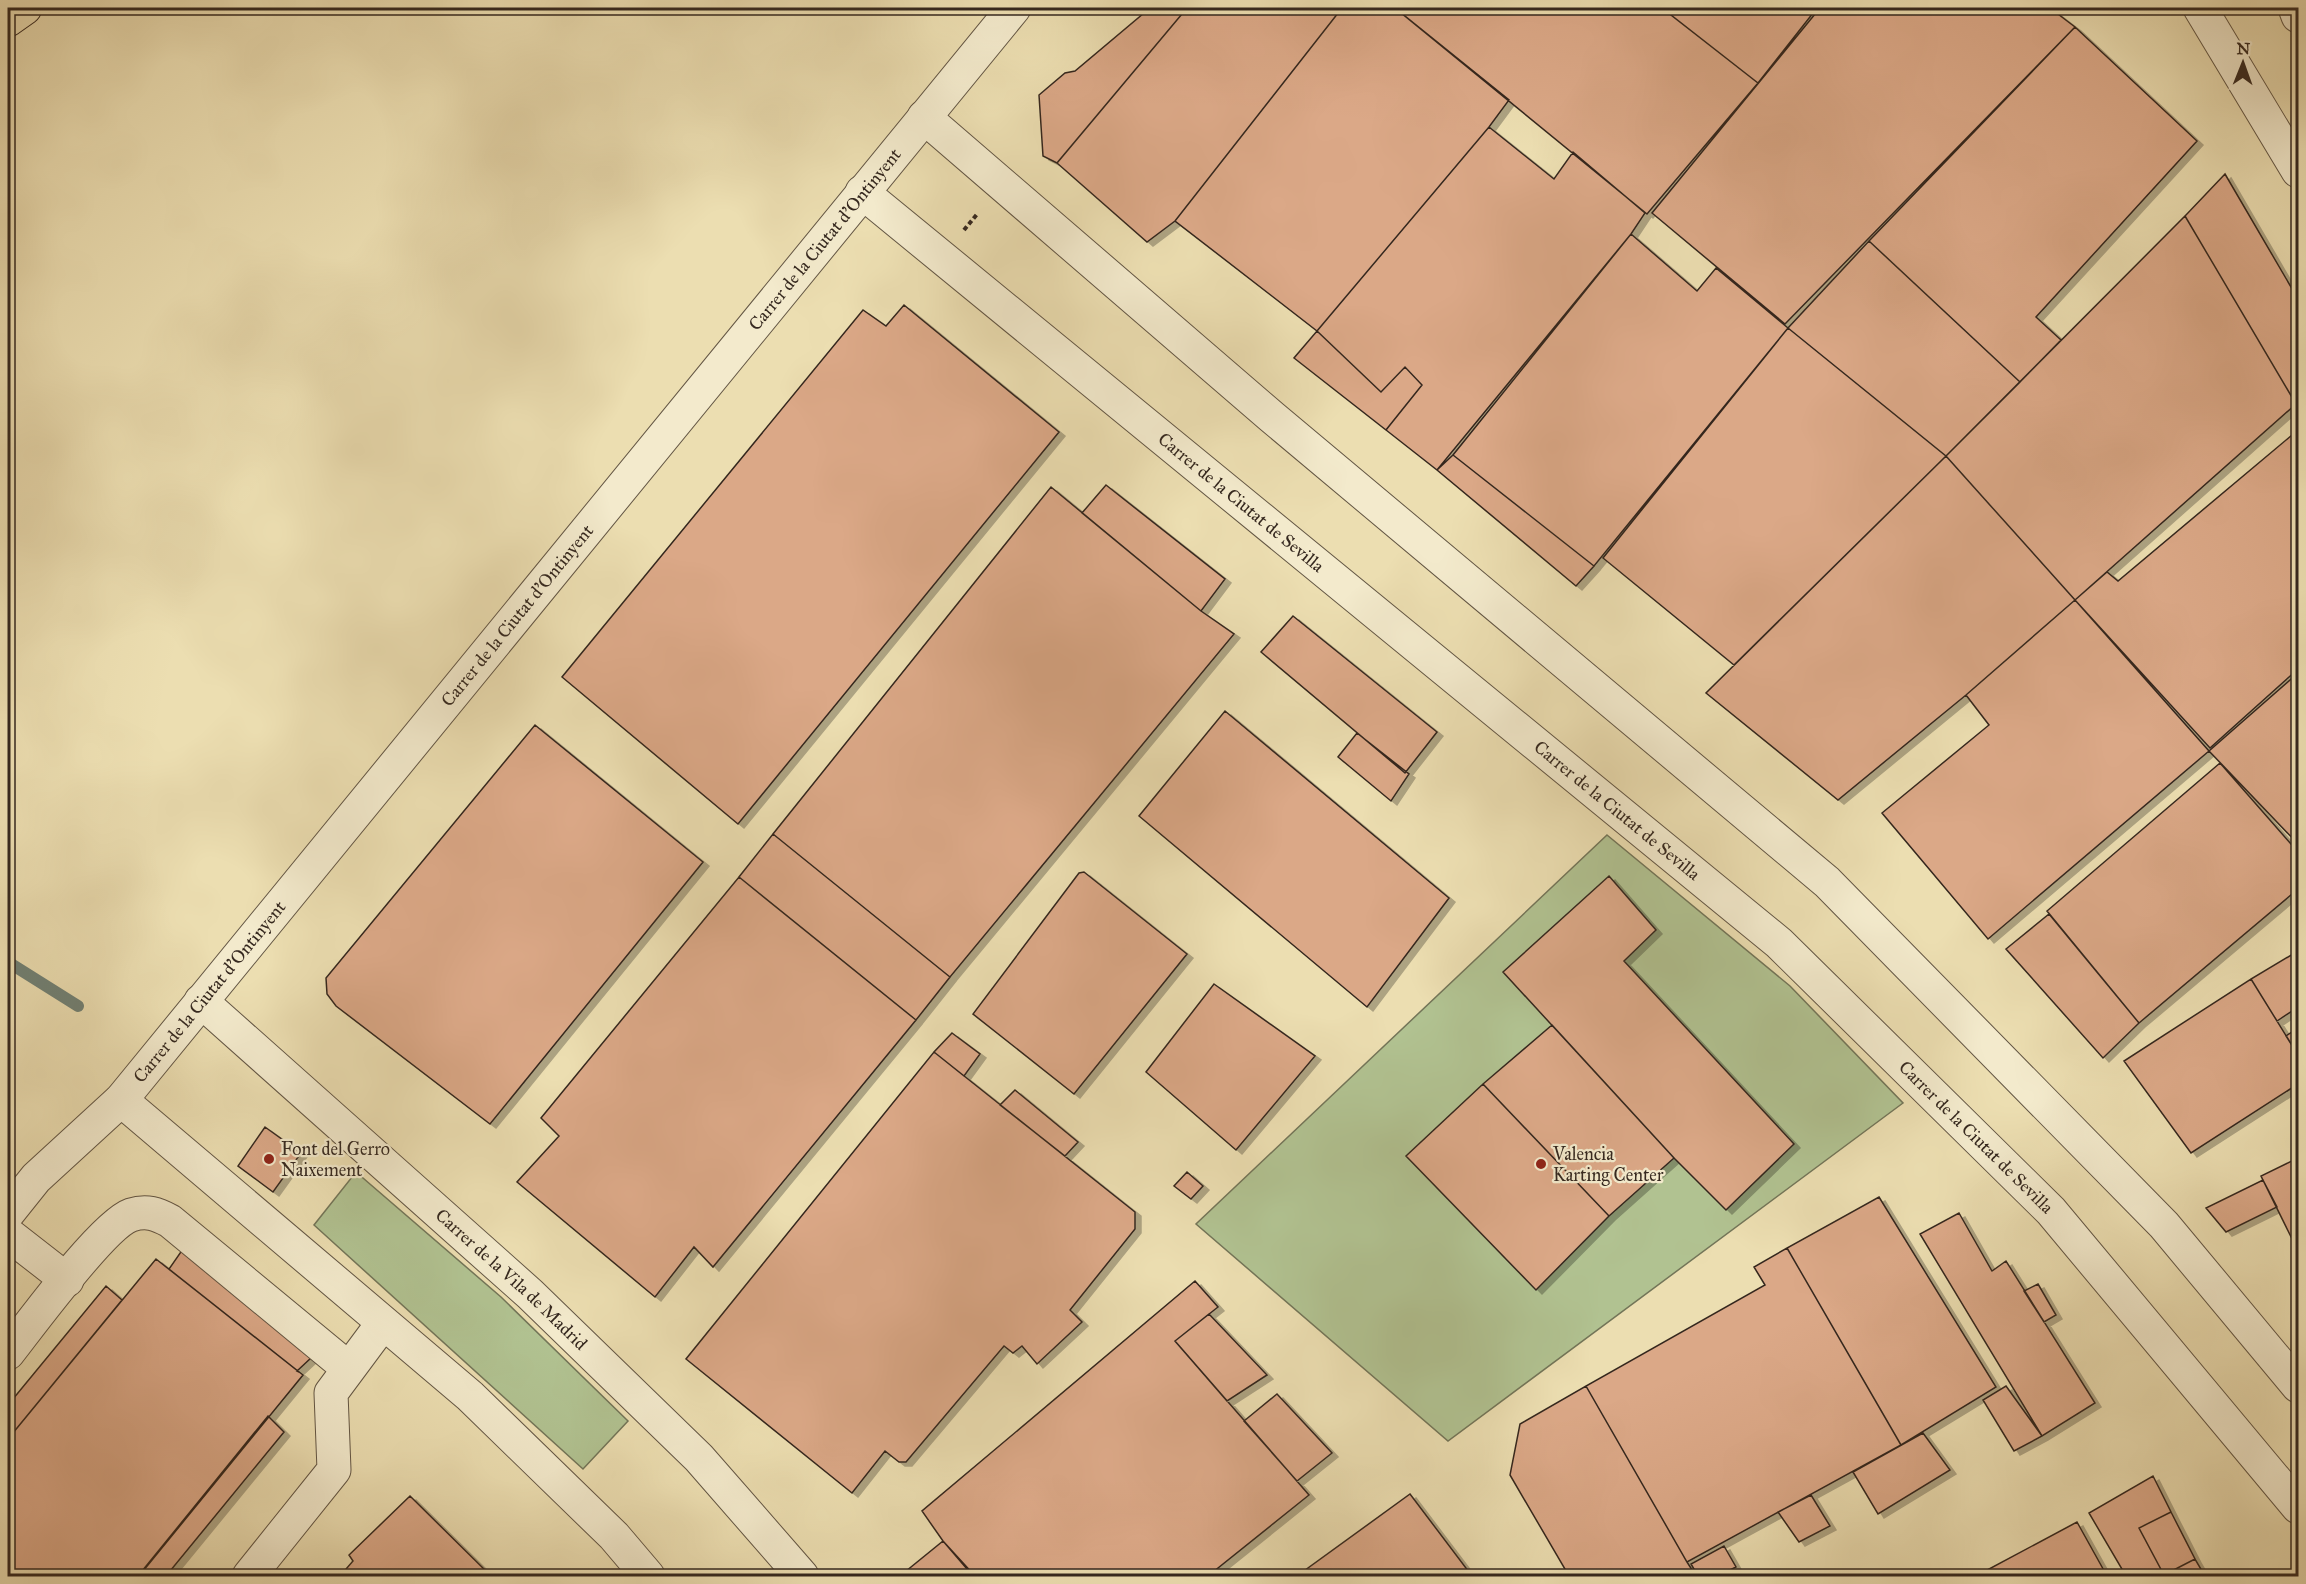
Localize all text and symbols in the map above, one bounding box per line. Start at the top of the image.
north arrow [2213,33,2273,93]
text: N [2236,39,2251,58]
street label: Carrer de la Ciutat d'Ontinyent [744,143,906,335]
street label: Carrer de la Ciutat de Sevilla [1153,428,1329,577]
street label: Carrer de la Ciutat d'Ontinyent [436,520,598,711]
street label: Carrer de la Ciutat de Sevilla [1529,736,1705,885]
street label: Carrer de la Ciutat d'Ontinyent [129,896,291,1087]
street label: Carrer de la Ciutat de Sevilla [1894,1056,2058,1218]
place label: Font del Gerro Naixement [281,1138,390,1181]
place label: Valencia Karting Center [1552,1143,1664,1187]
marker: Font del Gerro Naixement [262,1152,276,1166]
marker: Valencia Karting Center [1534,1157,1548,1171]
street label: Carrer de la Vila de Madrid [431,1204,592,1355]

